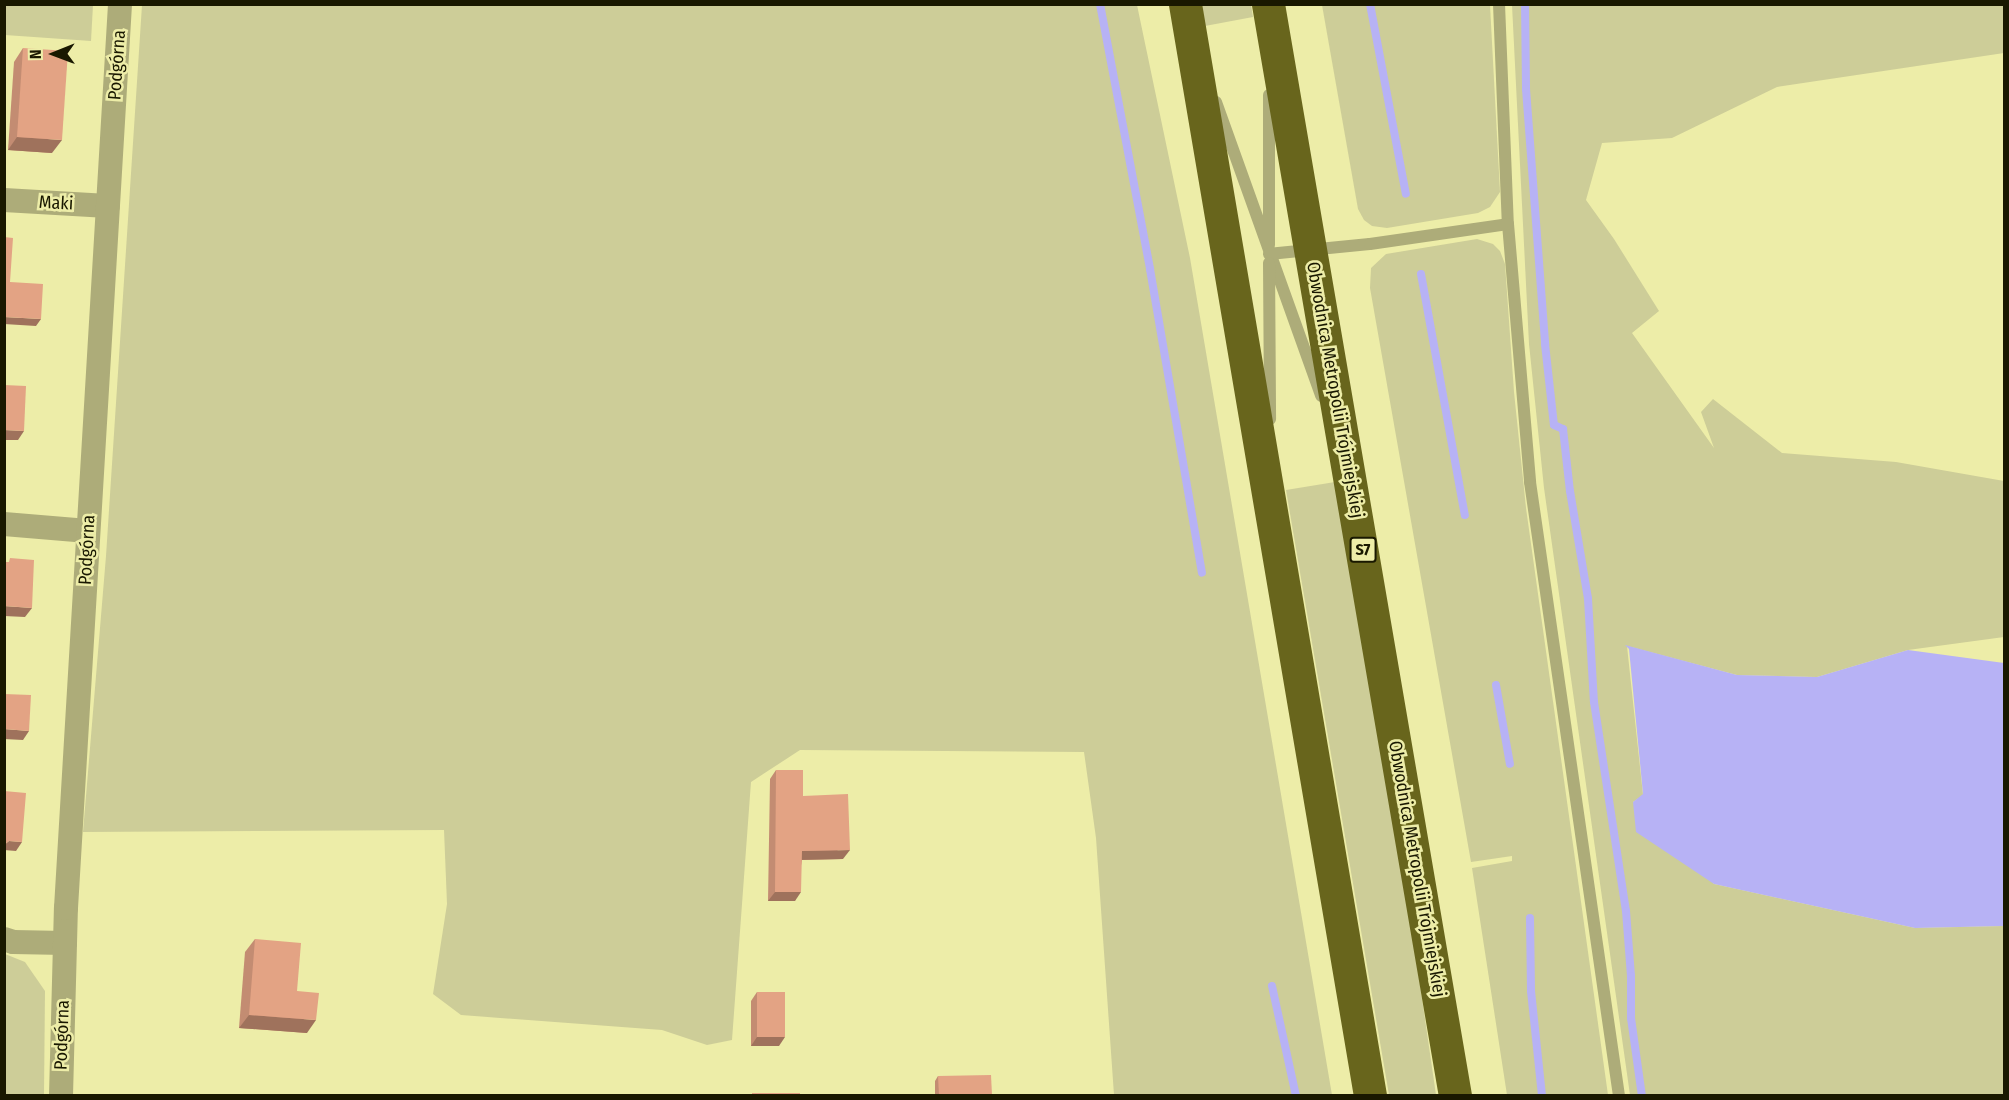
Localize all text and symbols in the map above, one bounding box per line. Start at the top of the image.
north arrow [24,24,84,84]
street label: Podgórna [104,29,130,101]
text: N [26,49,45,59]
street label: Maki [38,191,74,215]
street label: Obwodnica Metropolii Trójmiejskiej [1302,260,1368,520]
street label: Podgórna [74,514,100,586]
road number: S7 [1350,537,1376,563]
street label: Obwodnica Metropolii Trójmiejskiej [1384,739,1450,999]
street label: Podgórna [50,1000,74,1070]

